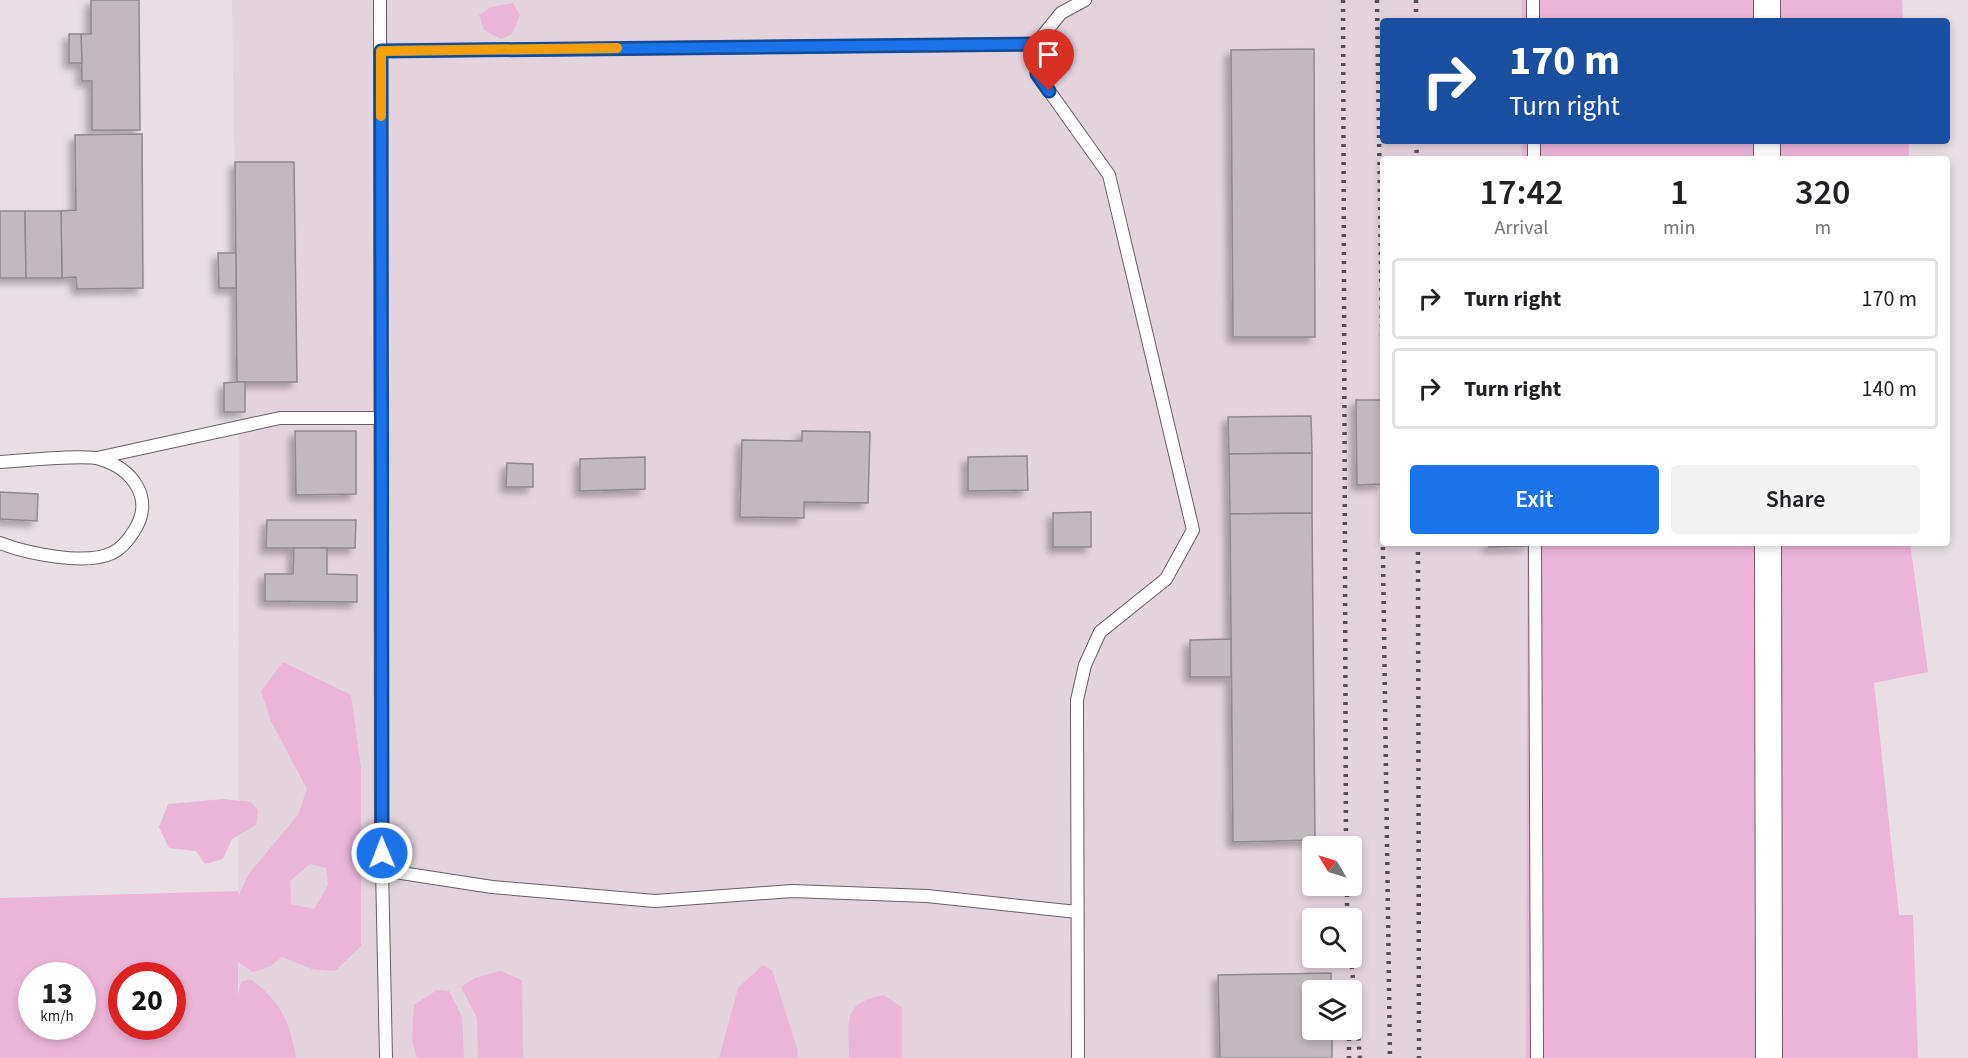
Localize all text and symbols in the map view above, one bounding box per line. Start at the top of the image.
pin [1023,29,1074,91]
text: 170 m [1509,31,1620,91]
icon: arrive [1032,38,1065,71]
icon: right [1410,42,1488,120]
text: Turn right [1509,87,1620,126]
text: 17:42 [1480,167,1563,218]
text: 1 [1670,167,1688,218]
text: 320 [1795,167,1850,218]
text: Arrival [1495,214,1548,242]
text: min [1663,214,1695,242]
text: m [1814,214,1831,242]
icon: right [1413,282,1446,315]
text: Turn right [1464,283,1561,315]
text: 170 m [1862,283,1917,315]
icon: right [1413,372,1446,405]
text: Turn right [1464,373,1561,405]
text: 140 m [1862,373,1917,405]
button: Exit [1410,465,1659,534]
button: Share [1671,465,1920,534]
position arrow [350,821,414,885]
north arrow [1302,836,1362,896]
map controls [1302,836,1362,1040]
button: search [1302,908,1362,968]
speed limit sign: 20 [108,962,186,1040]
text: 13 [41,972,73,1015]
button: layers [1302,980,1362,1040]
text: km/h [40,1006,74,1027]

